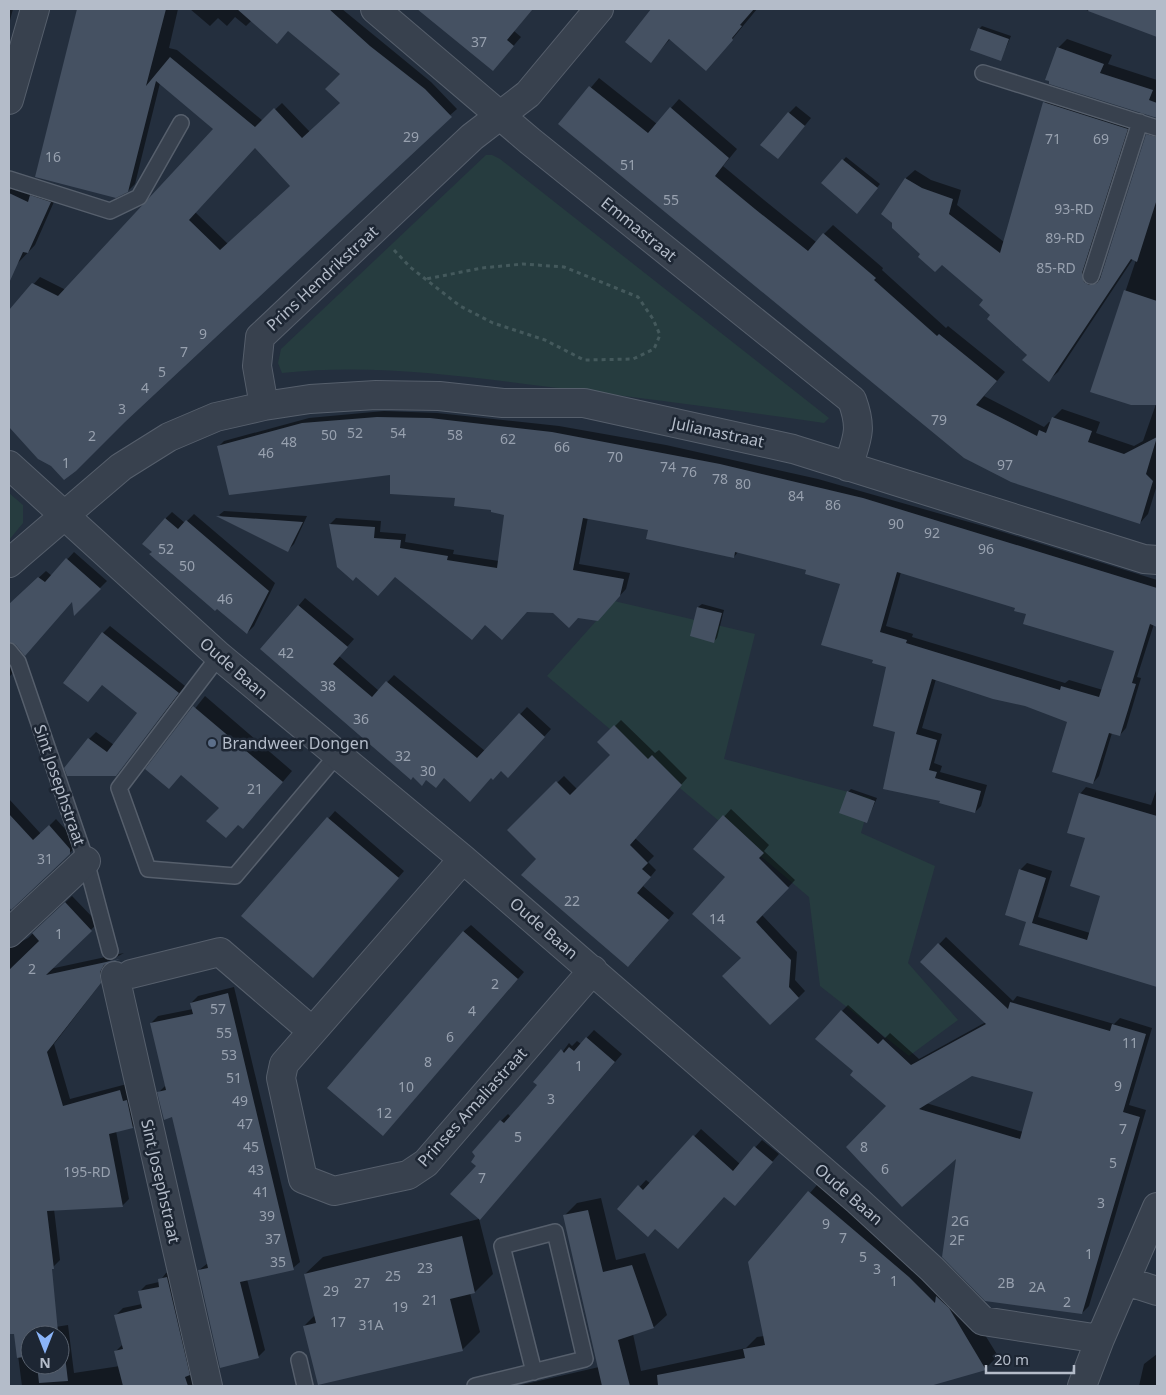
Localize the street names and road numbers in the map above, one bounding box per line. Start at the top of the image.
street label: Emmastraat [597,192,682,266]
street label: Prins Hendrikstraat [261,220,383,336]
street label: Julianastraat [668,411,766,453]
street label: Oude Baan [195,632,273,704]
street label: Sint Josephstraat [29,722,91,849]
street label: Oude Baan [505,892,583,964]
street label: Prinses Amaliastraat [412,1042,532,1171]
street label: Sint Josephstraat [136,1117,186,1245]
street label: Oude Baan [810,1158,888,1230]

